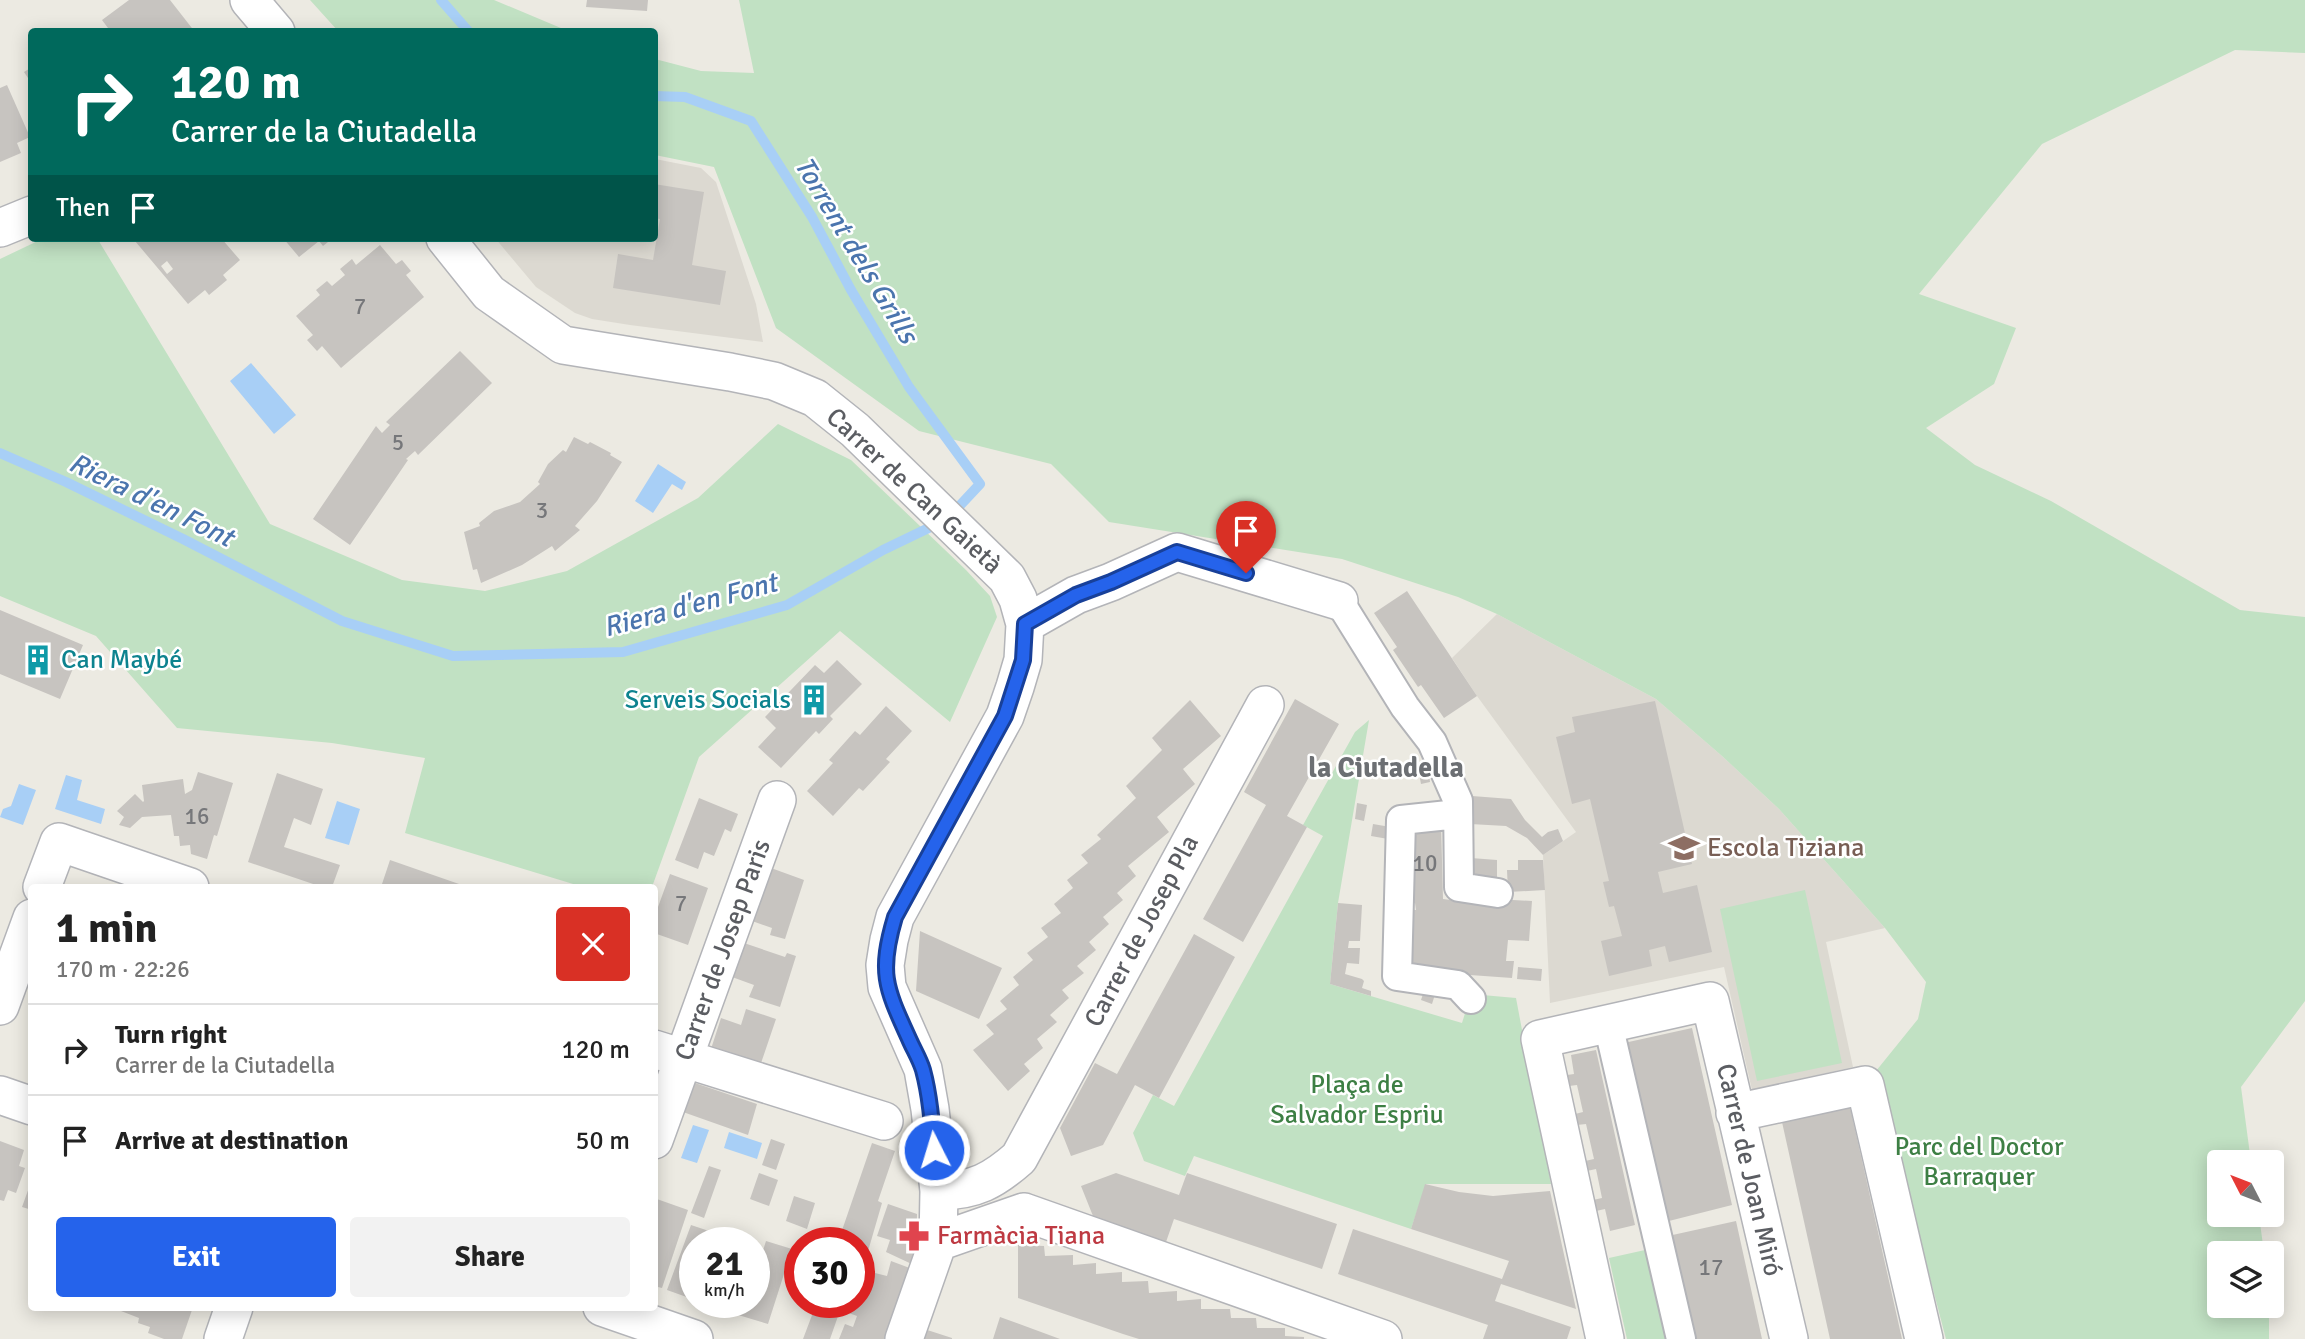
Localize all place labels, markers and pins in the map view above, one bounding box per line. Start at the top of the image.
pin [1216,501,1276,573]
building icon: Can Maybé [21,643,55,677]
place label: Can Maybé [61,644,182,676]
building icon: Serveis Socials [797,683,831,717]
place label: Serveis Socials [625,684,791,716]
school or university icon: Escola Tiziana [1667,831,1701,865]
place label: Escola Tiziana [1707,832,1864,864]
pharmacy icon: Farmàcia Tiana [897,1219,931,1253]
place label: Farmàcia Tiana [937,1220,1105,1252]

